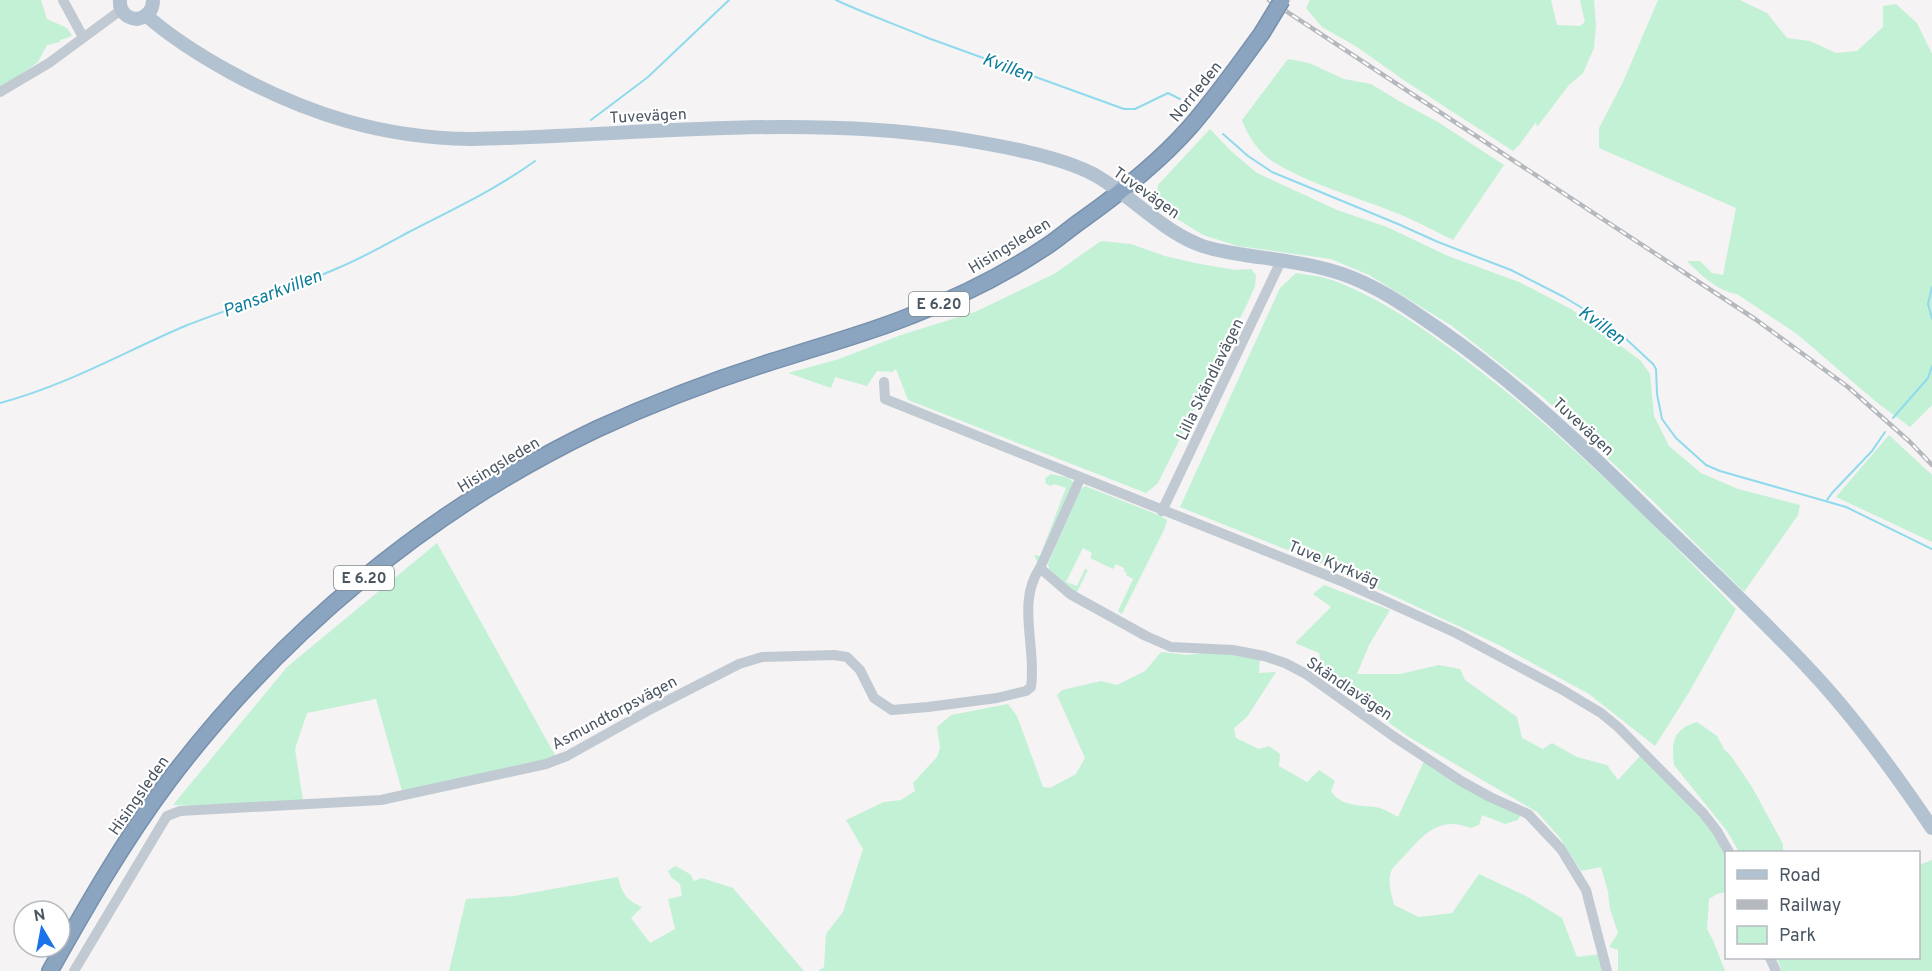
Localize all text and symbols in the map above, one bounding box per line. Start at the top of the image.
water label: Kvillen [979,49,1036,88]
street label: Norrleden [1166,58,1227,127]
street label: Tuvevägen [609,105,687,129]
street label: Tuvevägen [1108,163,1183,224]
street label: Hisingsleden [965,214,1055,279]
water label: Pansarkvillen [220,265,326,324]
road number: E 6.20 [909,292,969,316]
water label: Kvillen [1573,302,1629,351]
street label: Lilla Skändlavägen [1173,316,1249,444]
street label: Tuvevägen [1548,394,1618,461]
street label: Hisingsleden [454,433,544,498]
street label: Tuve Kyrkväg [1285,537,1382,593]
road number: E 6.20 [334,566,394,590]
street label: Skändlavägen [1302,653,1396,726]
street label: Asmundtorpsvägen [549,672,681,755]
street label: Hisingsleden [105,753,174,840]
legend [1725,851,1920,959]
text: Road [1779,865,1821,888]
text: Railway [1779,895,1841,918]
north arrow [12,899,72,959]
text: N [32,905,47,927]
text: Park [1779,925,1816,948]

